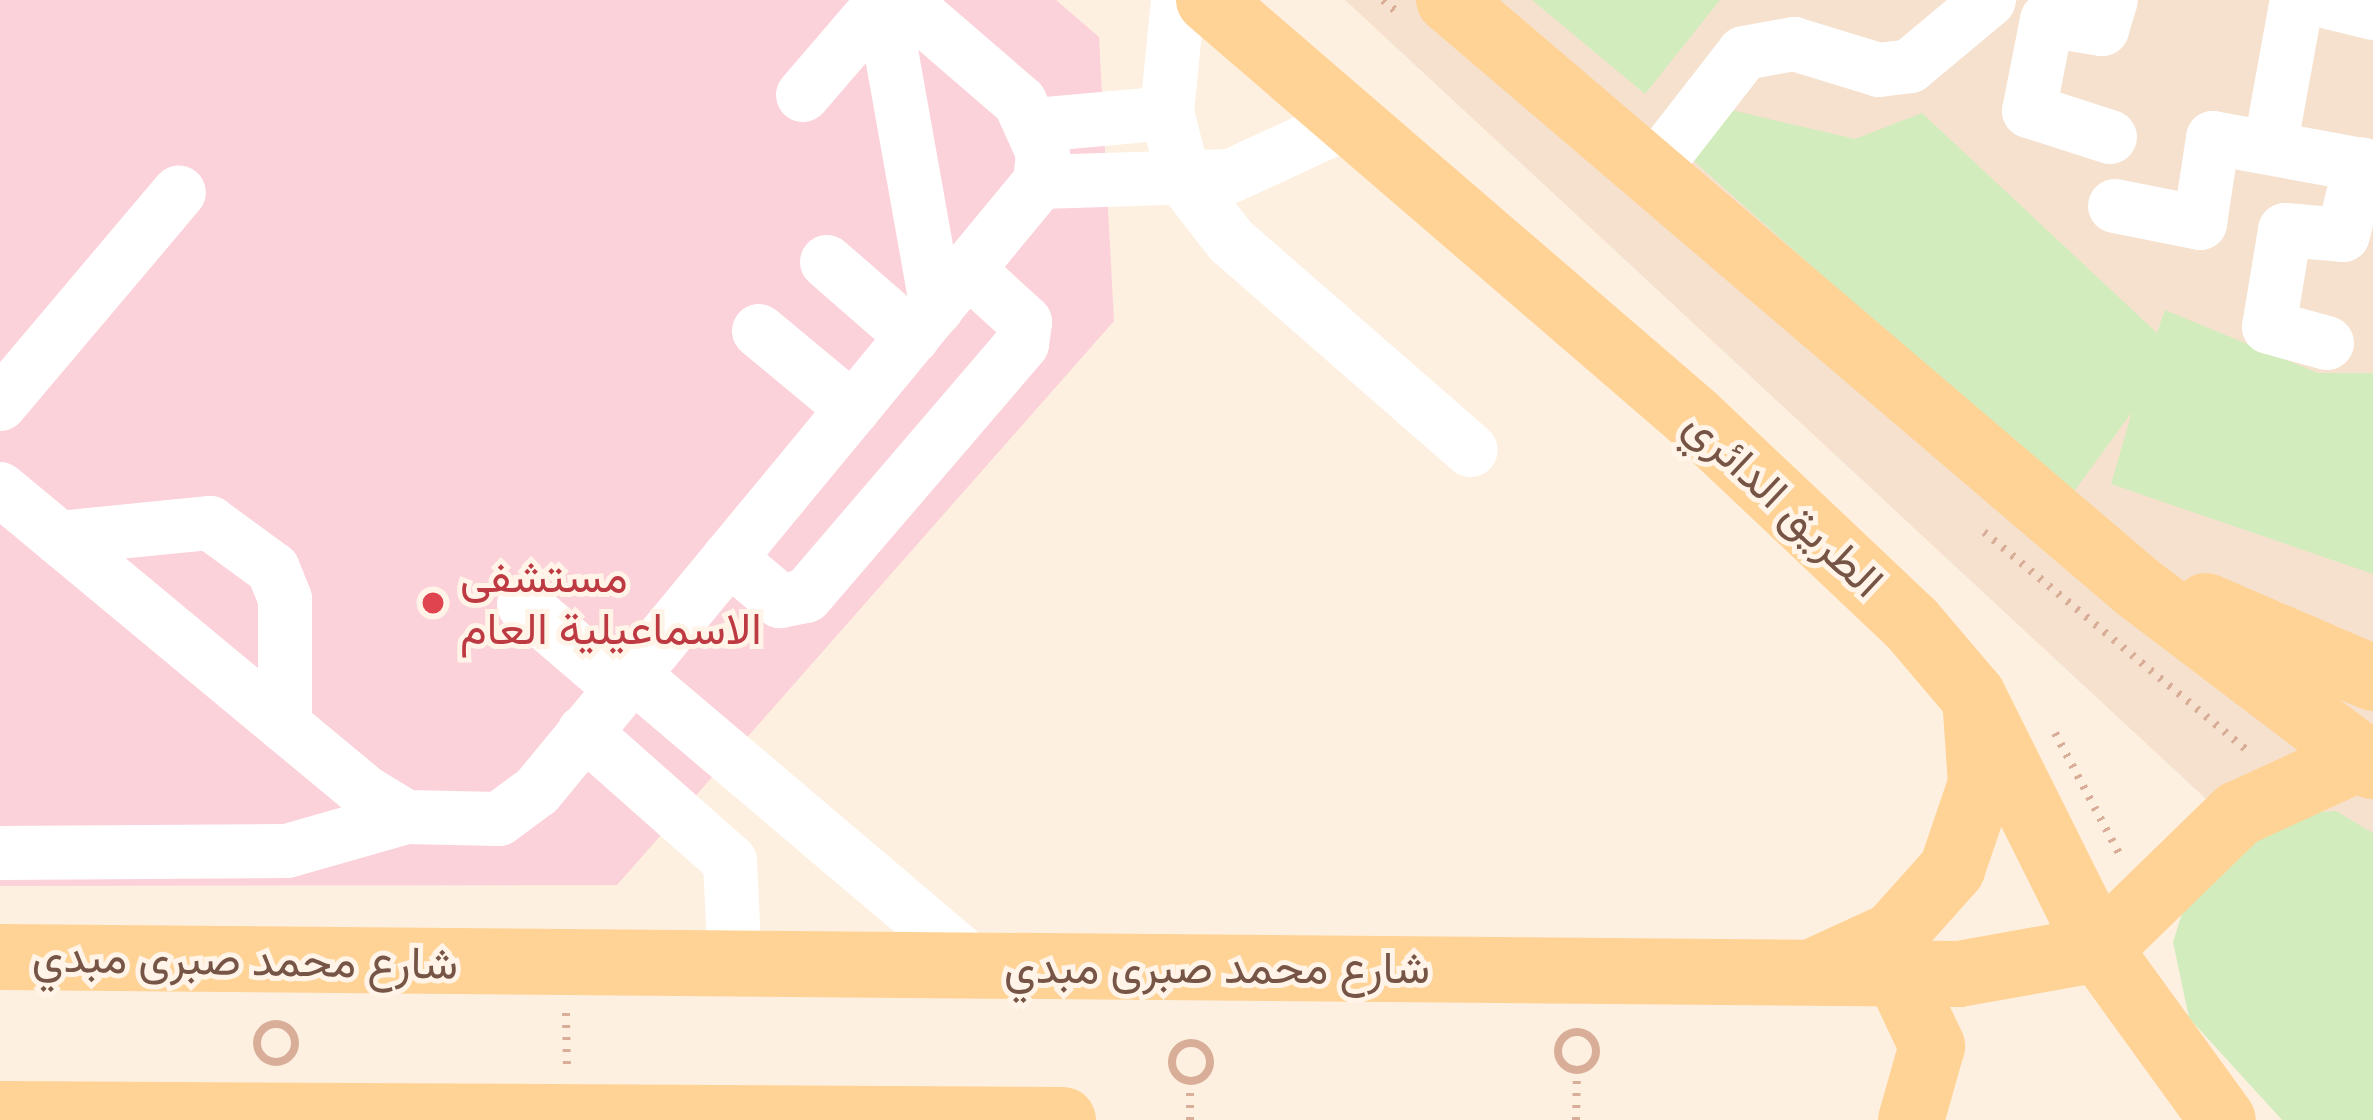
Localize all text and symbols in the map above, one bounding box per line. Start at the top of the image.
street label: الطريق الدائري [1674,397,1894,609]
place label: مستشفى الاسماعيلية العام [460,550,762,656]
marker: مستشفى الاسماعيلية العام [417,587,449,619]
street label: شارع محمد صبرى مبدي [32,929,458,991]
street label: شارع محمد صبرى مبدي [1004,941,1430,995]

